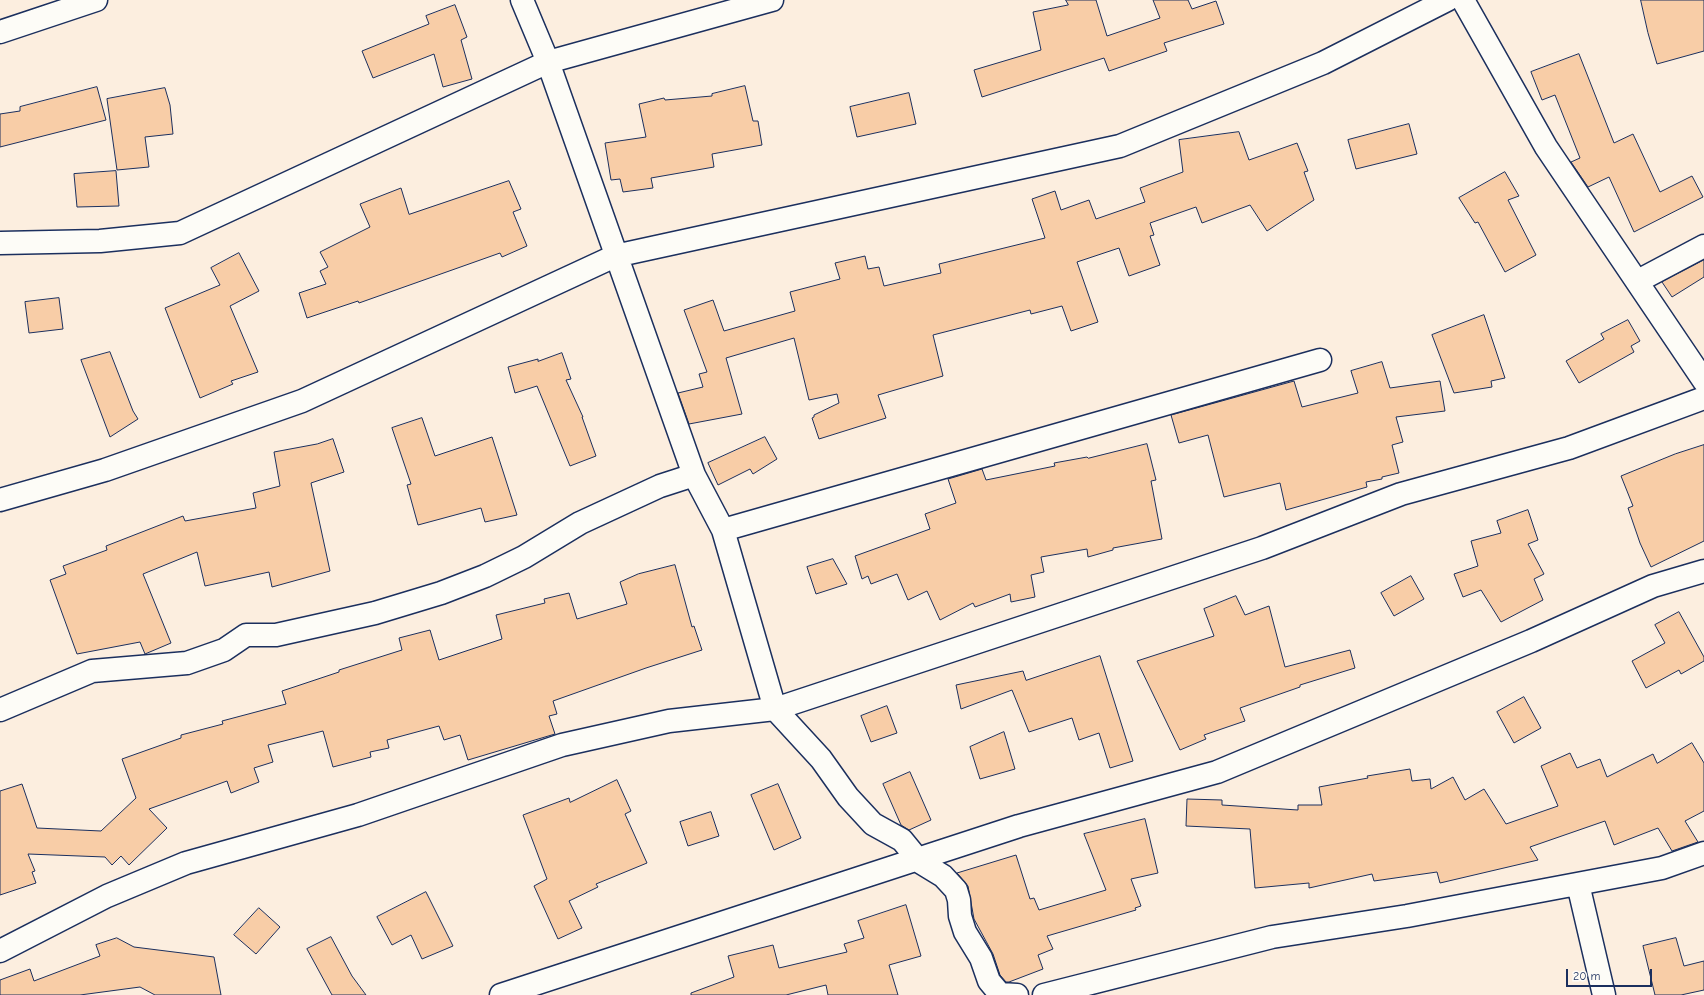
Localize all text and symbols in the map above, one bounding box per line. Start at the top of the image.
scale bar [1568,961,1654,987]
text: 20 m [1573,969,1601,983]

